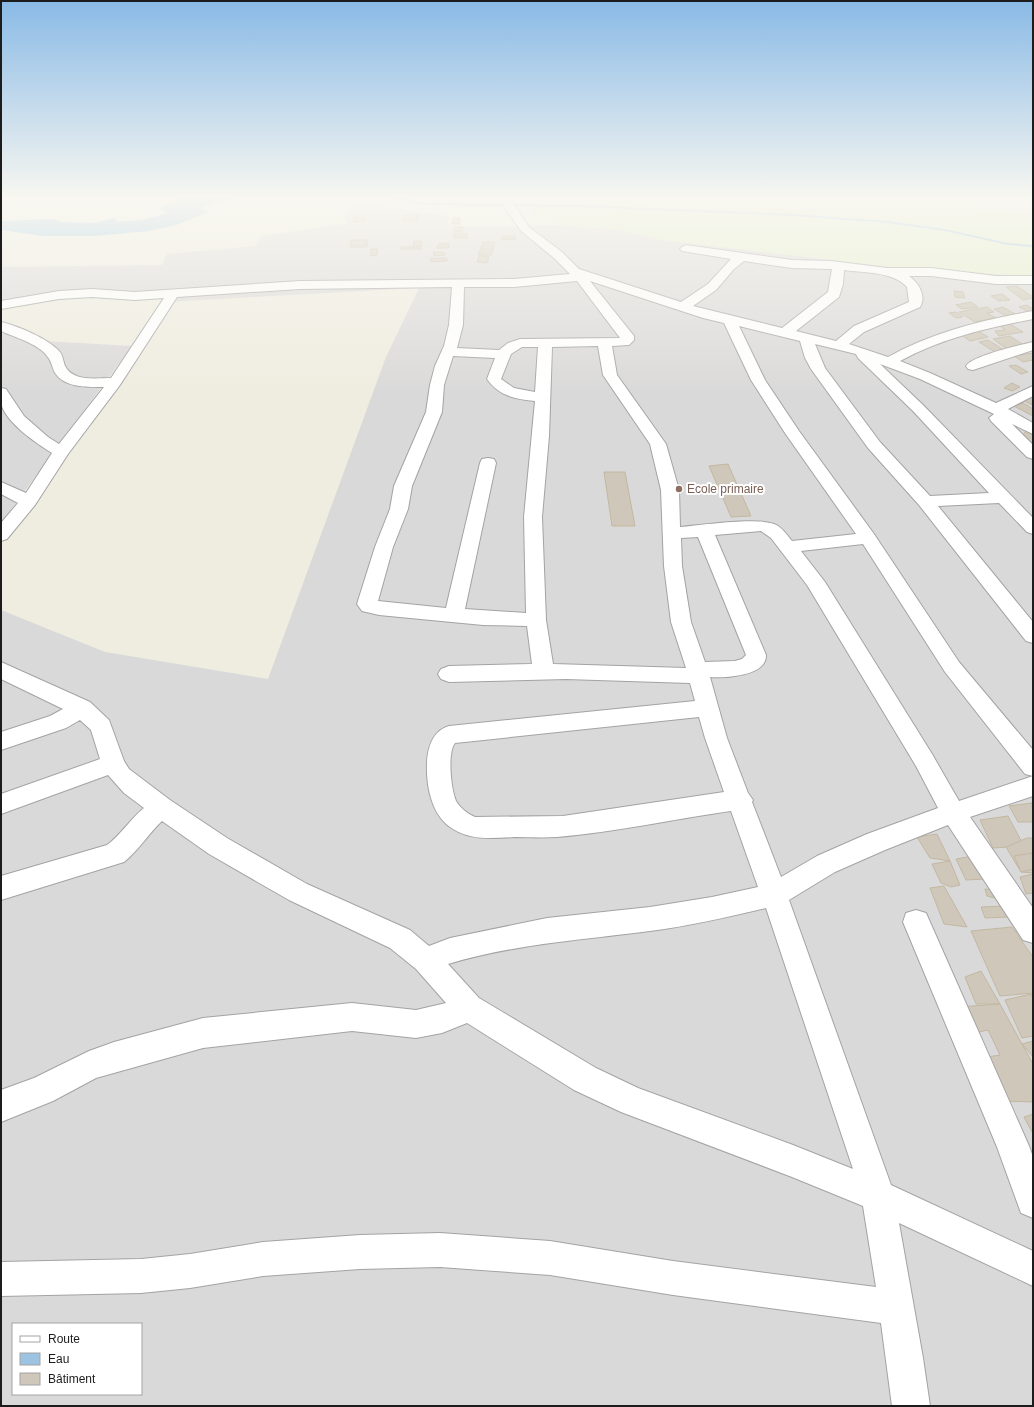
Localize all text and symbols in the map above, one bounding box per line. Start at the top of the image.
place label: Ecole primaire [687,482,764,496]
marker: Ecole primaire [674,484,684,494]
legend [12,1323,142,1395]
text: Route [48,1332,80,1346]
text: Eau [48,1352,69,1366]
text: Bâtiment [48,1372,96,1386]

